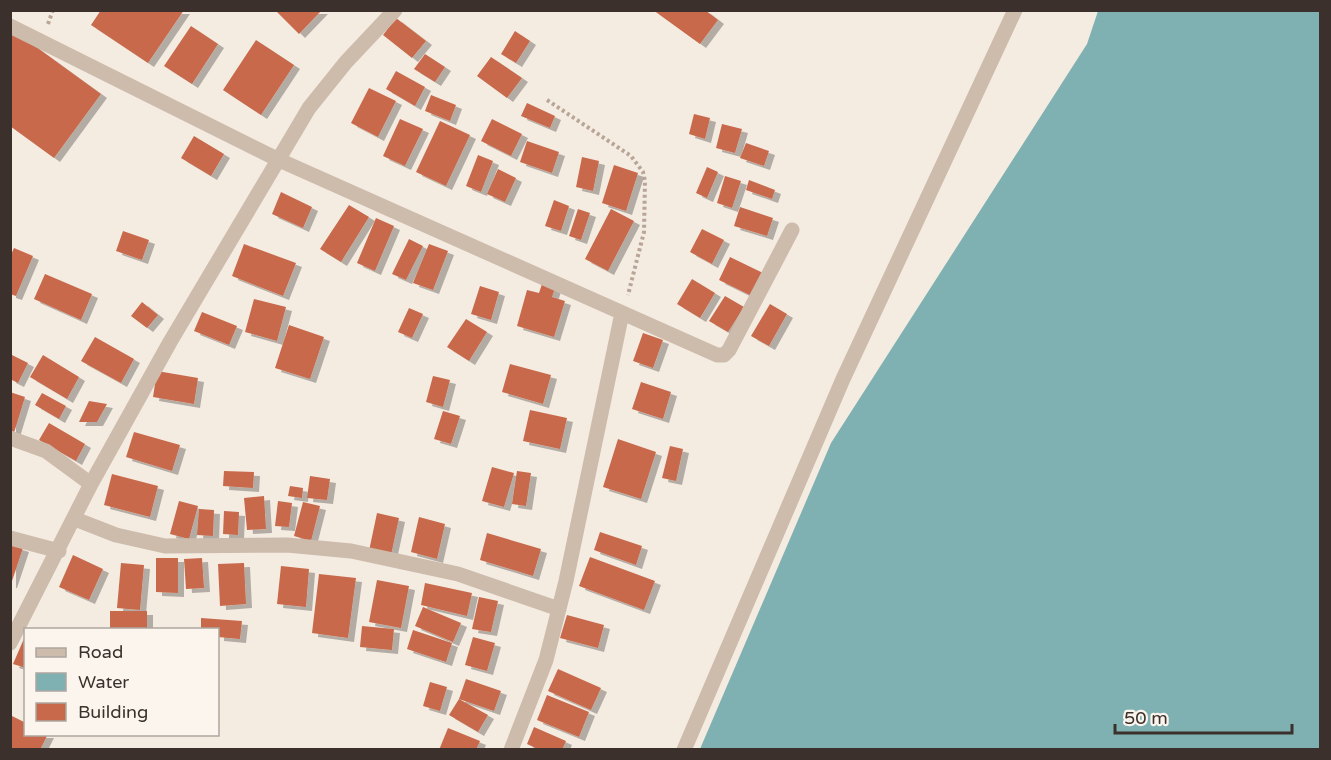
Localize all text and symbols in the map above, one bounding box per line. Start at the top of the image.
legend [24,628,219,736]
text: Road [78,641,123,663]
text: Water [78,671,129,693]
scale bar [1115,697,1292,735]
text: Building [78,701,148,723]
text: 50 m [1124,707,1168,729]

